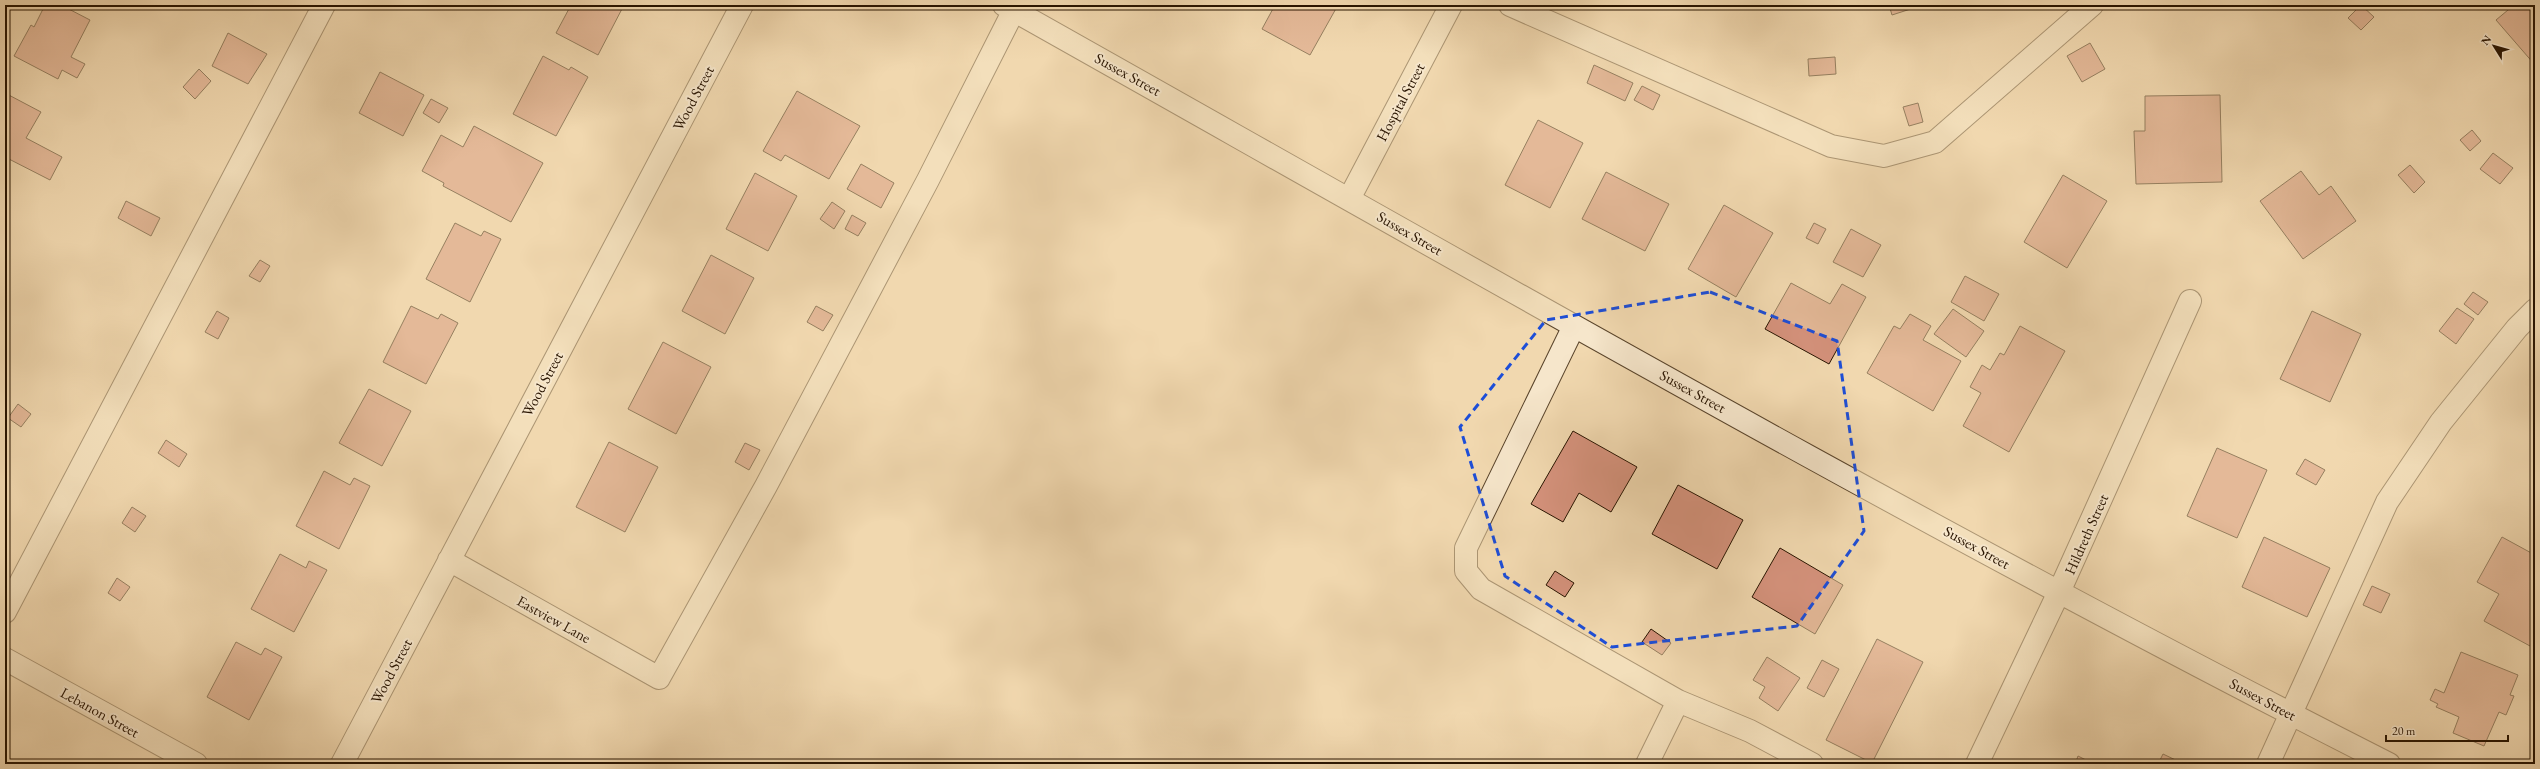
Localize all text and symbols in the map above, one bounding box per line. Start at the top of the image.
north arrow [2474,26,2514,66]
text: N [2478,32,2494,48]
street label: Sussex Street [1092,48,1165,100]
street label: Hospital Street [1371,59,1429,144]
street label: Wood Street [668,62,718,134]
street label: Sussex Street [1374,207,1446,260]
street label: Wood Street [517,348,567,420]
street label: Sussex Street [1657,365,1730,417]
street label: Hildreth Street [2060,490,2112,577]
street label: Sussex Street [1941,521,2014,573]
street label: Eastview Lane [514,591,594,647]
street label: Wood Street [366,635,416,707]
street label: Sussex Street [2226,674,2300,725]
street label: Lebanon Street [57,683,143,742]
scale bar [2386,717,2508,743]
text: 20 m [2392,723,2416,739]

